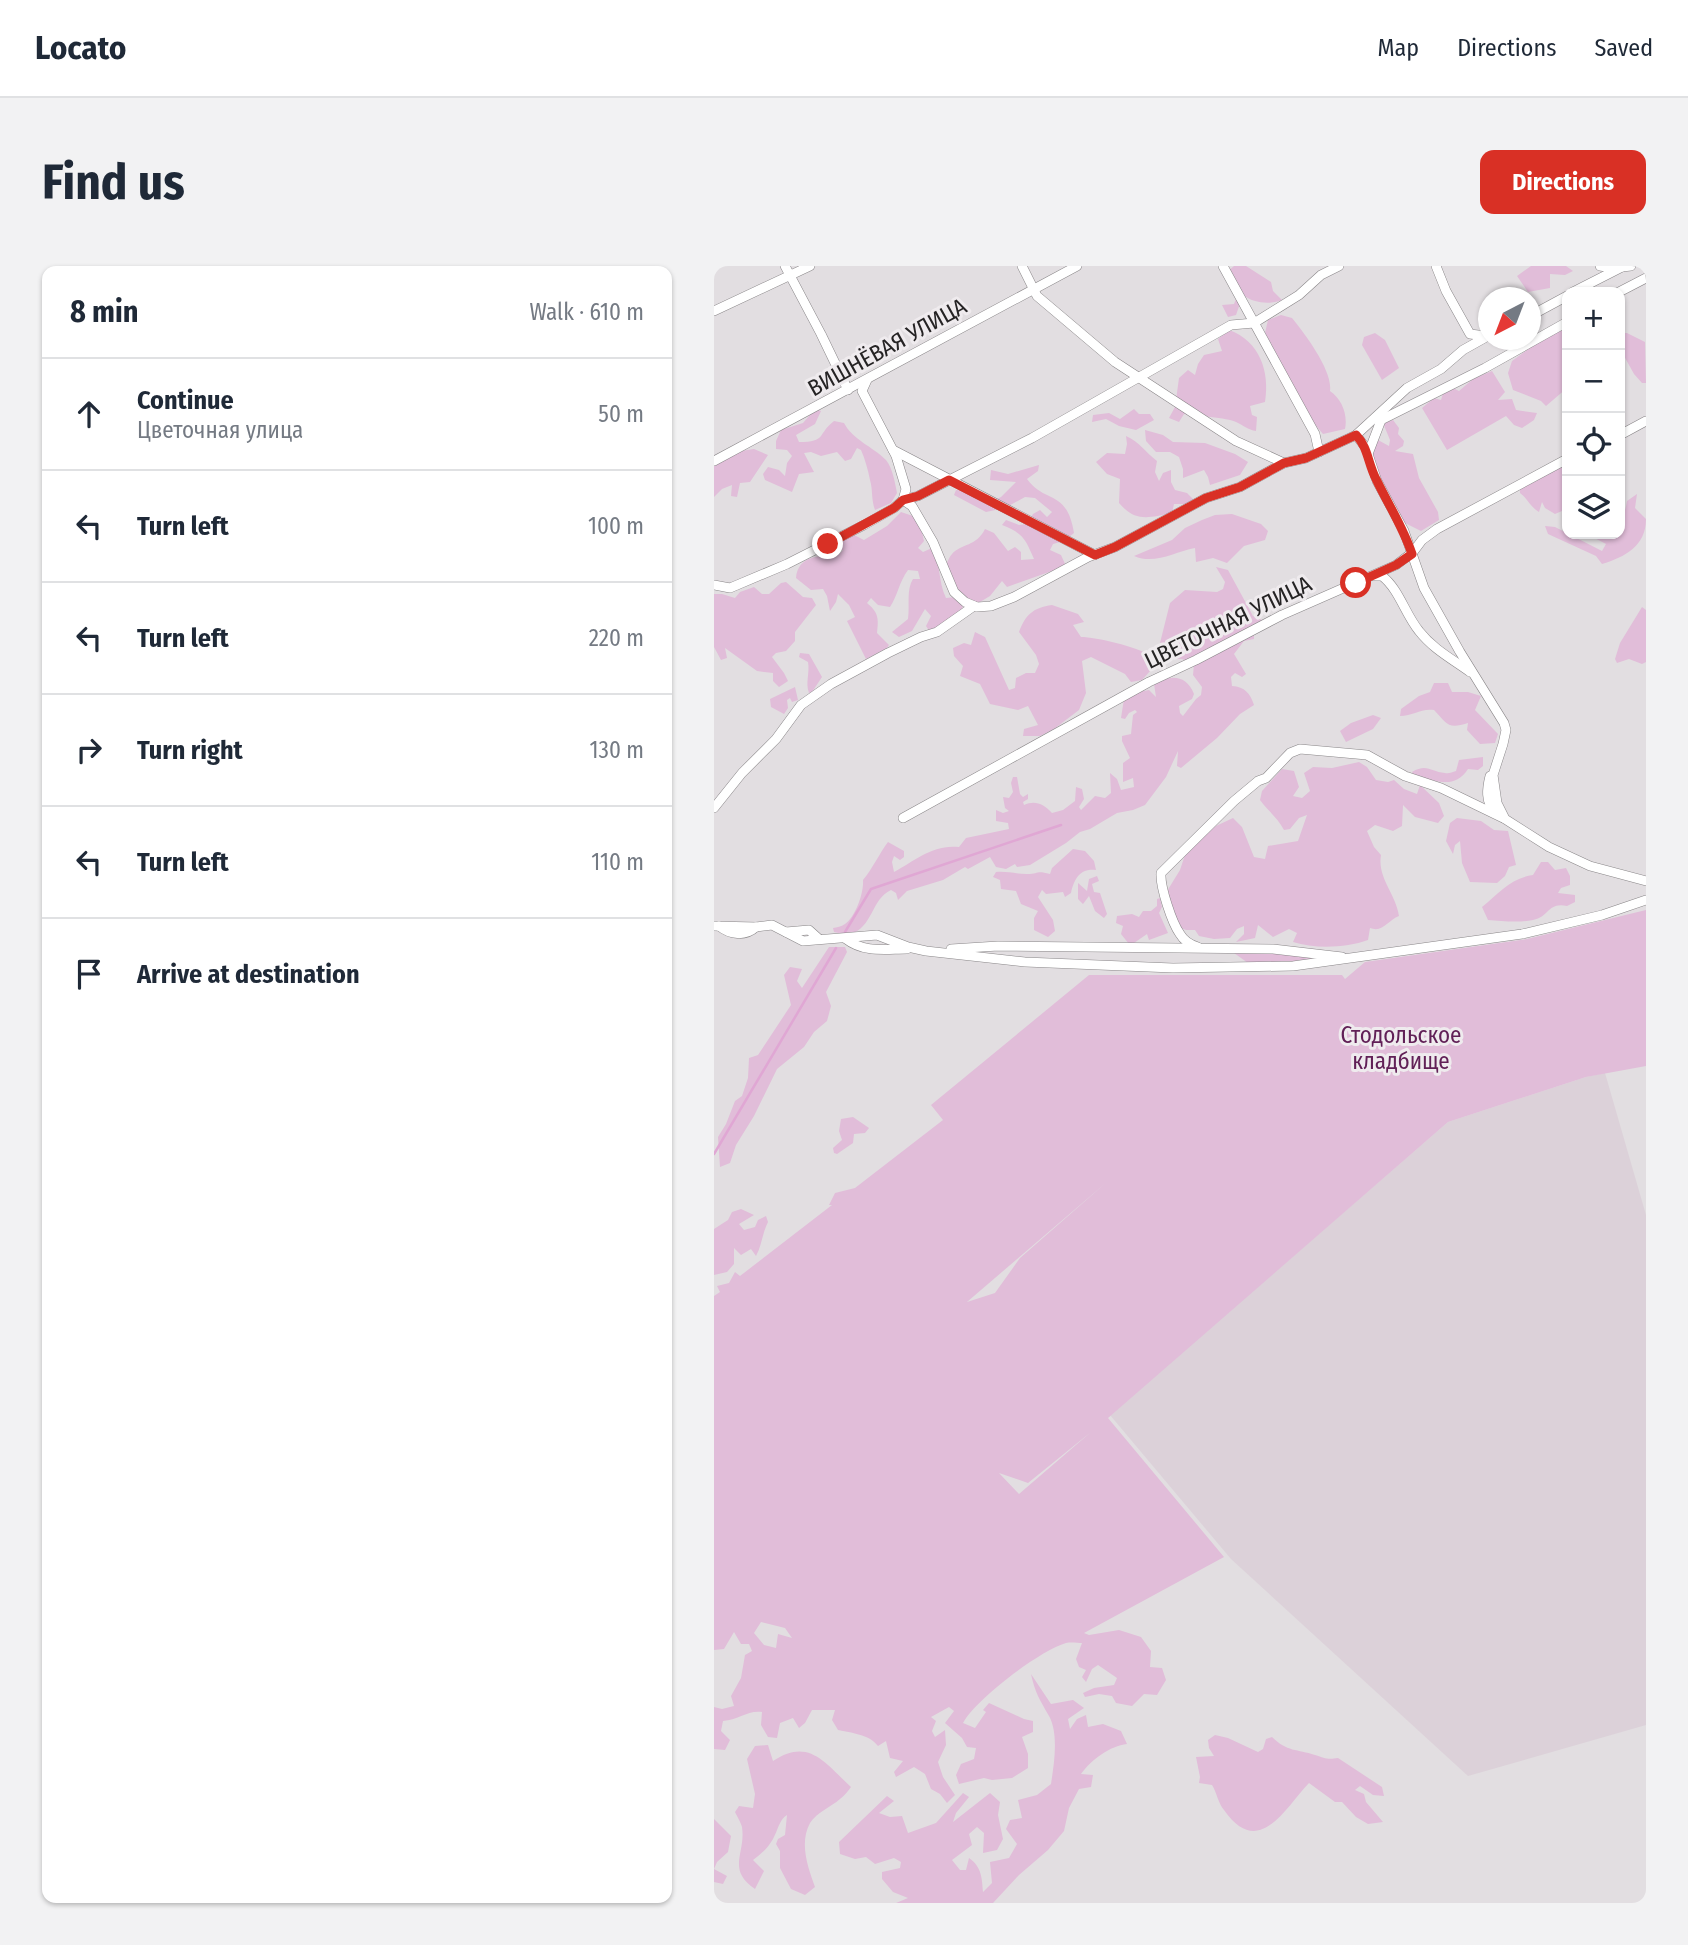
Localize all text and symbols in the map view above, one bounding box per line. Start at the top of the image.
text: Locato [35,28,126,68]
text: Map [1378,34,1419,62]
text: Directions [1457,34,1556,62]
text: Saved [1594,34,1653,62]
button: Directions [1480,150,1646,214]
text: Find us [42,153,185,212]
north arrow [1478,287,1541,350]
map controls [1562,287,1625,539]
button: + [1562,287,1625,350]
street label: ВИШНЁВАЯ УЛИЦА [803,292,971,402]
text: 8 min [70,294,138,330]
text: Walk · 610 m [530,298,644,326]
button: − [1562,350,1625,413]
text: Continue [137,385,234,416]
icon: ahead [70,395,108,433]
text: 50 m [598,400,644,428]
button: locate [1562,413,1625,476]
text: Цветочная улица [137,416,303,444]
button: layers [1562,476,1625,539]
icon: left [70,507,108,545]
text: Turn left [137,511,229,542]
text: 100 m [588,512,644,540]
route end [812,528,843,559]
route start [1340,567,1371,598]
street label: ЦВЕТОЧНАЯ УЛИЦА [1140,569,1316,675]
icon: left [70,619,108,657]
text: Turn left [137,623,229,654]
text: 220 m [589,624,644,652]
icon: right [70,731,108,769]
text: Turn right [137,735,243,766]
text: 130 m [590,736,644,764]
icon: left [70,843,108,881]
text: Turn left [137,847,229,878]
text: 110 m [591,848,644,876]
icon: arrive [70,955,108,993]
text: Arrive at destination [137,959,360,990]
park label: Стодольское кладбище [1341,1021,1461,1075]

